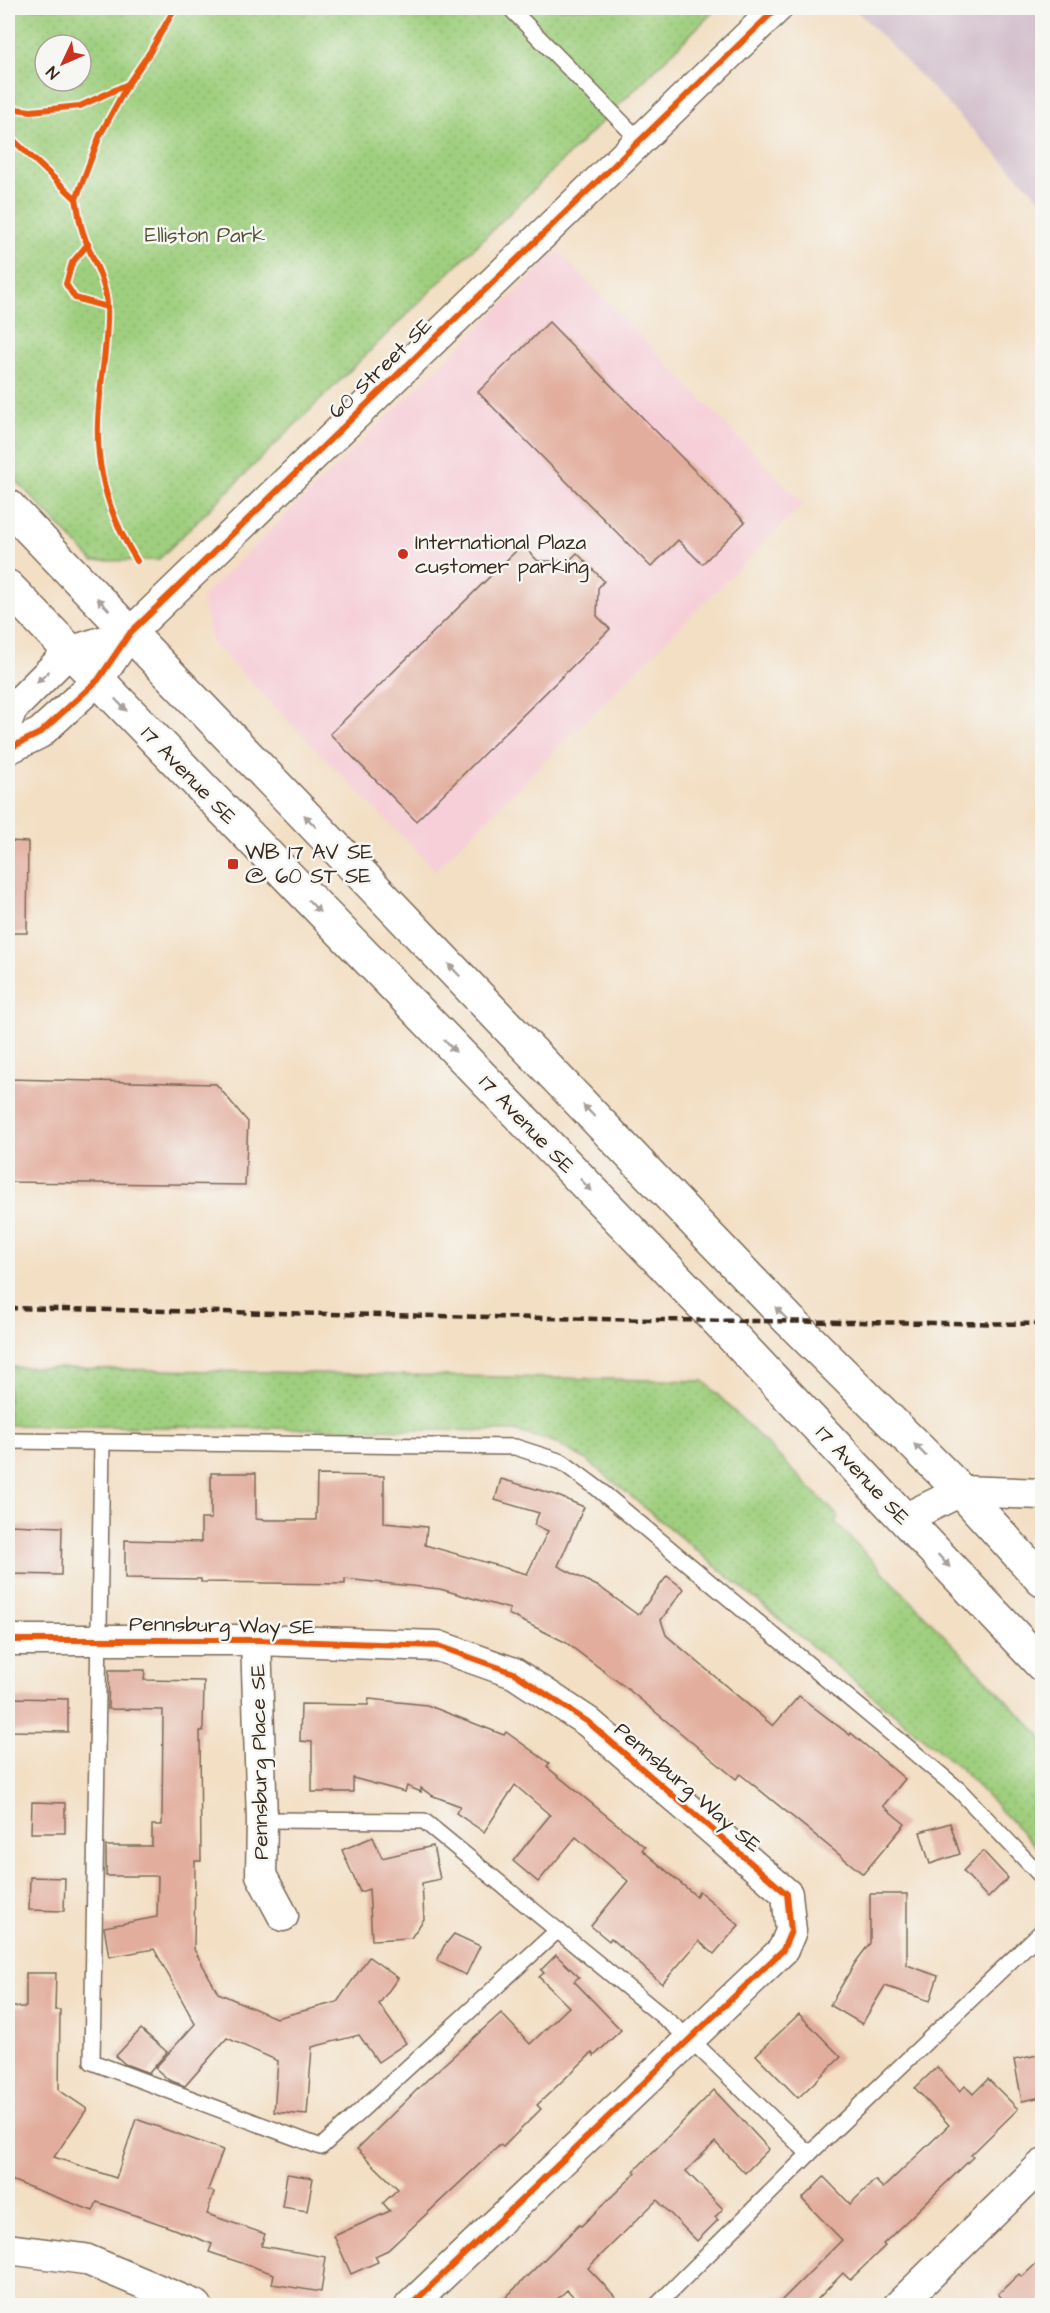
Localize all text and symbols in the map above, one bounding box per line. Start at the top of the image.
north arrow [33,33,93,93]
text: N [42,61,64,84]
park label: Elliston Park [145,221,265,250]
street label: 60 Street SE [322,311,439,425]
place label: International Plaza customer parking [415,528,589,583]
marker: International Plaza customer parking [396,547,410,561]
one-way arrow [96,598,110,612]
one-way arrow [35,670,50,684]
one-way arrow [114,697,128,712]
street label: 17 Avenue SE [134,720,243,831]
one-way arrow [304,814,318,828]
place label: WB 17 AV SE @ 60 ST SE [245,838,374,891]
marker: WB 17 AV SE @ 60 ST SE [226,857,240,871]
one-way arrow [307,899,321,913]
one-way arrow [447,963,461,978]
one-way arrow [443,1038,457,1052]
street label: 17 Avenue SE [472,1069,581,1180]
one-way arrow [582,1105,596,1119]
one-way arrow [579,1178,593,1192]
one-way arrow [775,1306,789,1320]
street label: 17 Avenue SE [809,1419,917,1532]
one-way arrow [913,1444,927,1458]
one-way arrow [937,1554,951,1569]
street label: Pennsburg Way SE [129,1609,316,1644]
street label: Pennsburg Place SE [243,1663,278,1860]
street label: Pennsburg Way SE [607,1715,768,1861]

